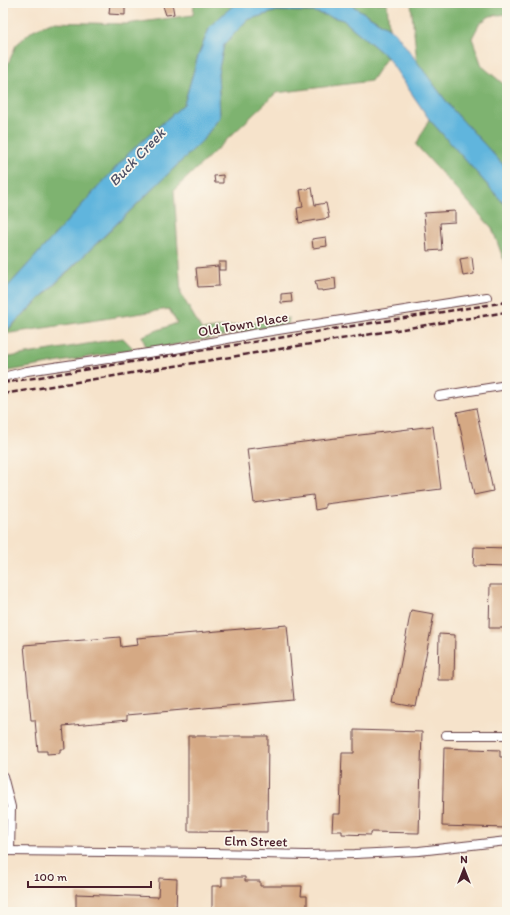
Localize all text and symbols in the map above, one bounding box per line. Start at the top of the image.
water label: Buck Creek [105,123,170,190]
street label: Old Town Place [197,308,290,341]
street label: Elm Street [224,832,288,851]
north arrow [444,849,484,889]
text: N [460,853,468,866]
scale bar [28,863,151,889]
text: 100 m [34,870,67,884]

